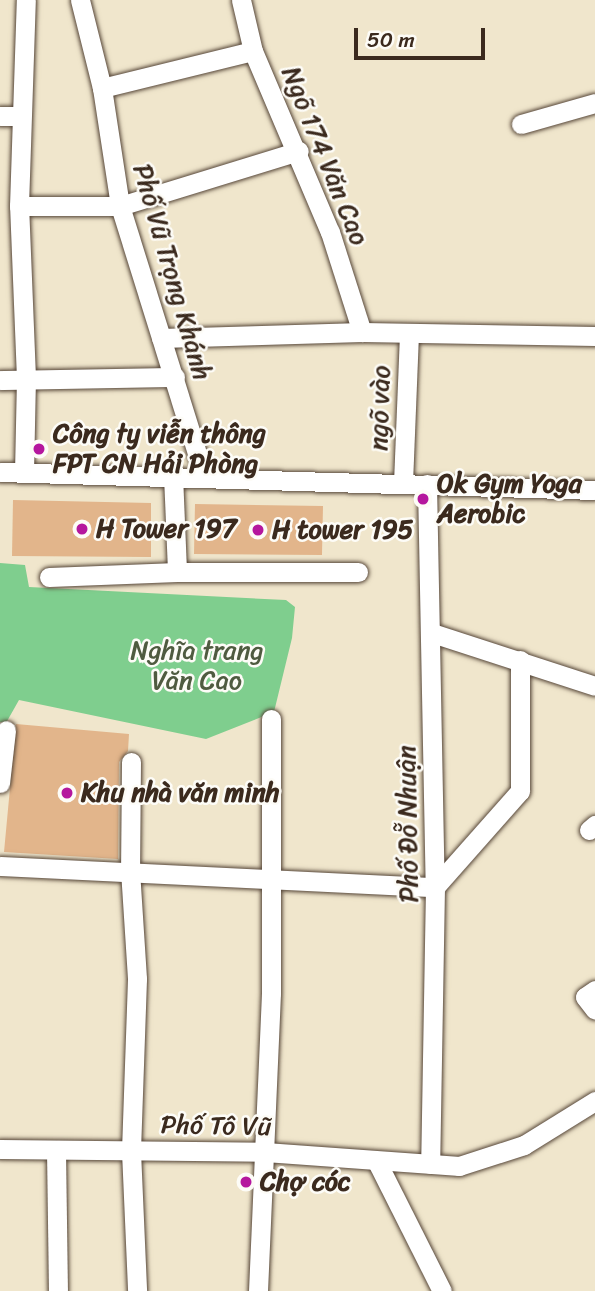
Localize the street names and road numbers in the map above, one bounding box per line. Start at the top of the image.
street label: Ngõ 174 Văn Cao [275,62,375,250]
street label: Phố Vũ Trọng Khánh [126,160,218,384]
street label: ngõ vào [363,365,397,451]
street label: Phố Đỗ Nhuận [391,745,425,903]
street label: Phố Tô Vũ [161,1109,271,1143]

